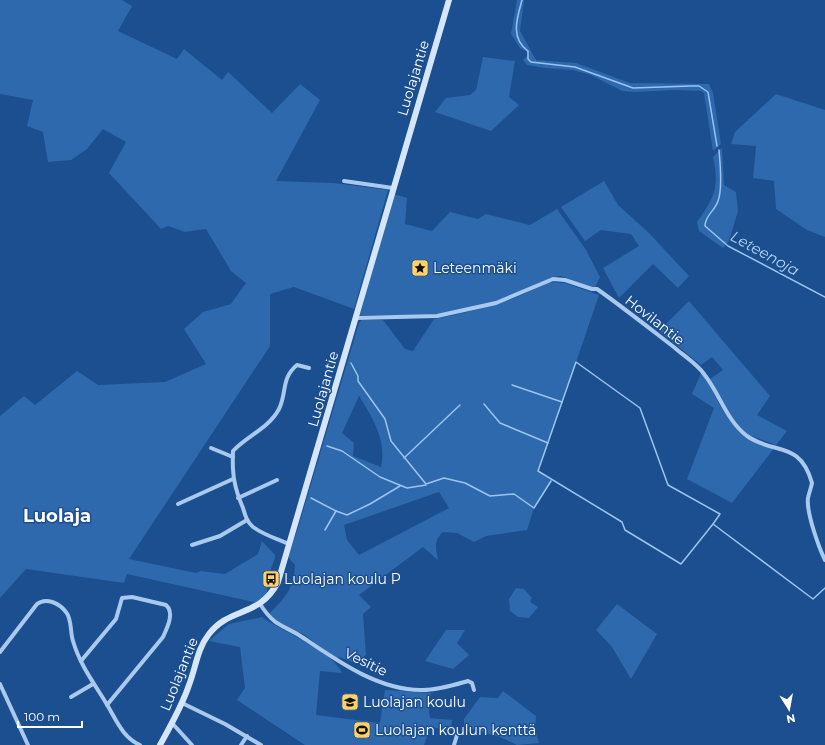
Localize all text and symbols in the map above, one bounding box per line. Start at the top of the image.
street label: Luolajantie [393,38,433,118]
water label: Leteenoja [727,226,803,280]
place icon: Leteenmäki [410,258,430,278]
place label: Leteenmäki [433,259,517,277]
street label: Hovilantie [622,291,688,349]
street label: Luolajantie [304,349,342,429]
district label: Luolaja [23,505,91,527]
bus stop icon: Luolajan koulu P [261,569,281,589]
place label: Luolajan koulu P [284,570,401,588]
street label: Luolajantie [156,635,202,713]
street label: Vesitie [341,644,391,680]
north arrow [769,689,809,729]
school or university icon: Luolajan koulu [340,692,360,712]
place label: Luolajan koulu [363,693,466,711]
scale bar [18,703,82,729]
text: 100 m [24,709,60,724]
text: N [785,711,797,727]
sports icon: Luolajan koulun kenttä [352,720,372,740]
place label: Luolajan koulun kenttä [375,721,536,739]

